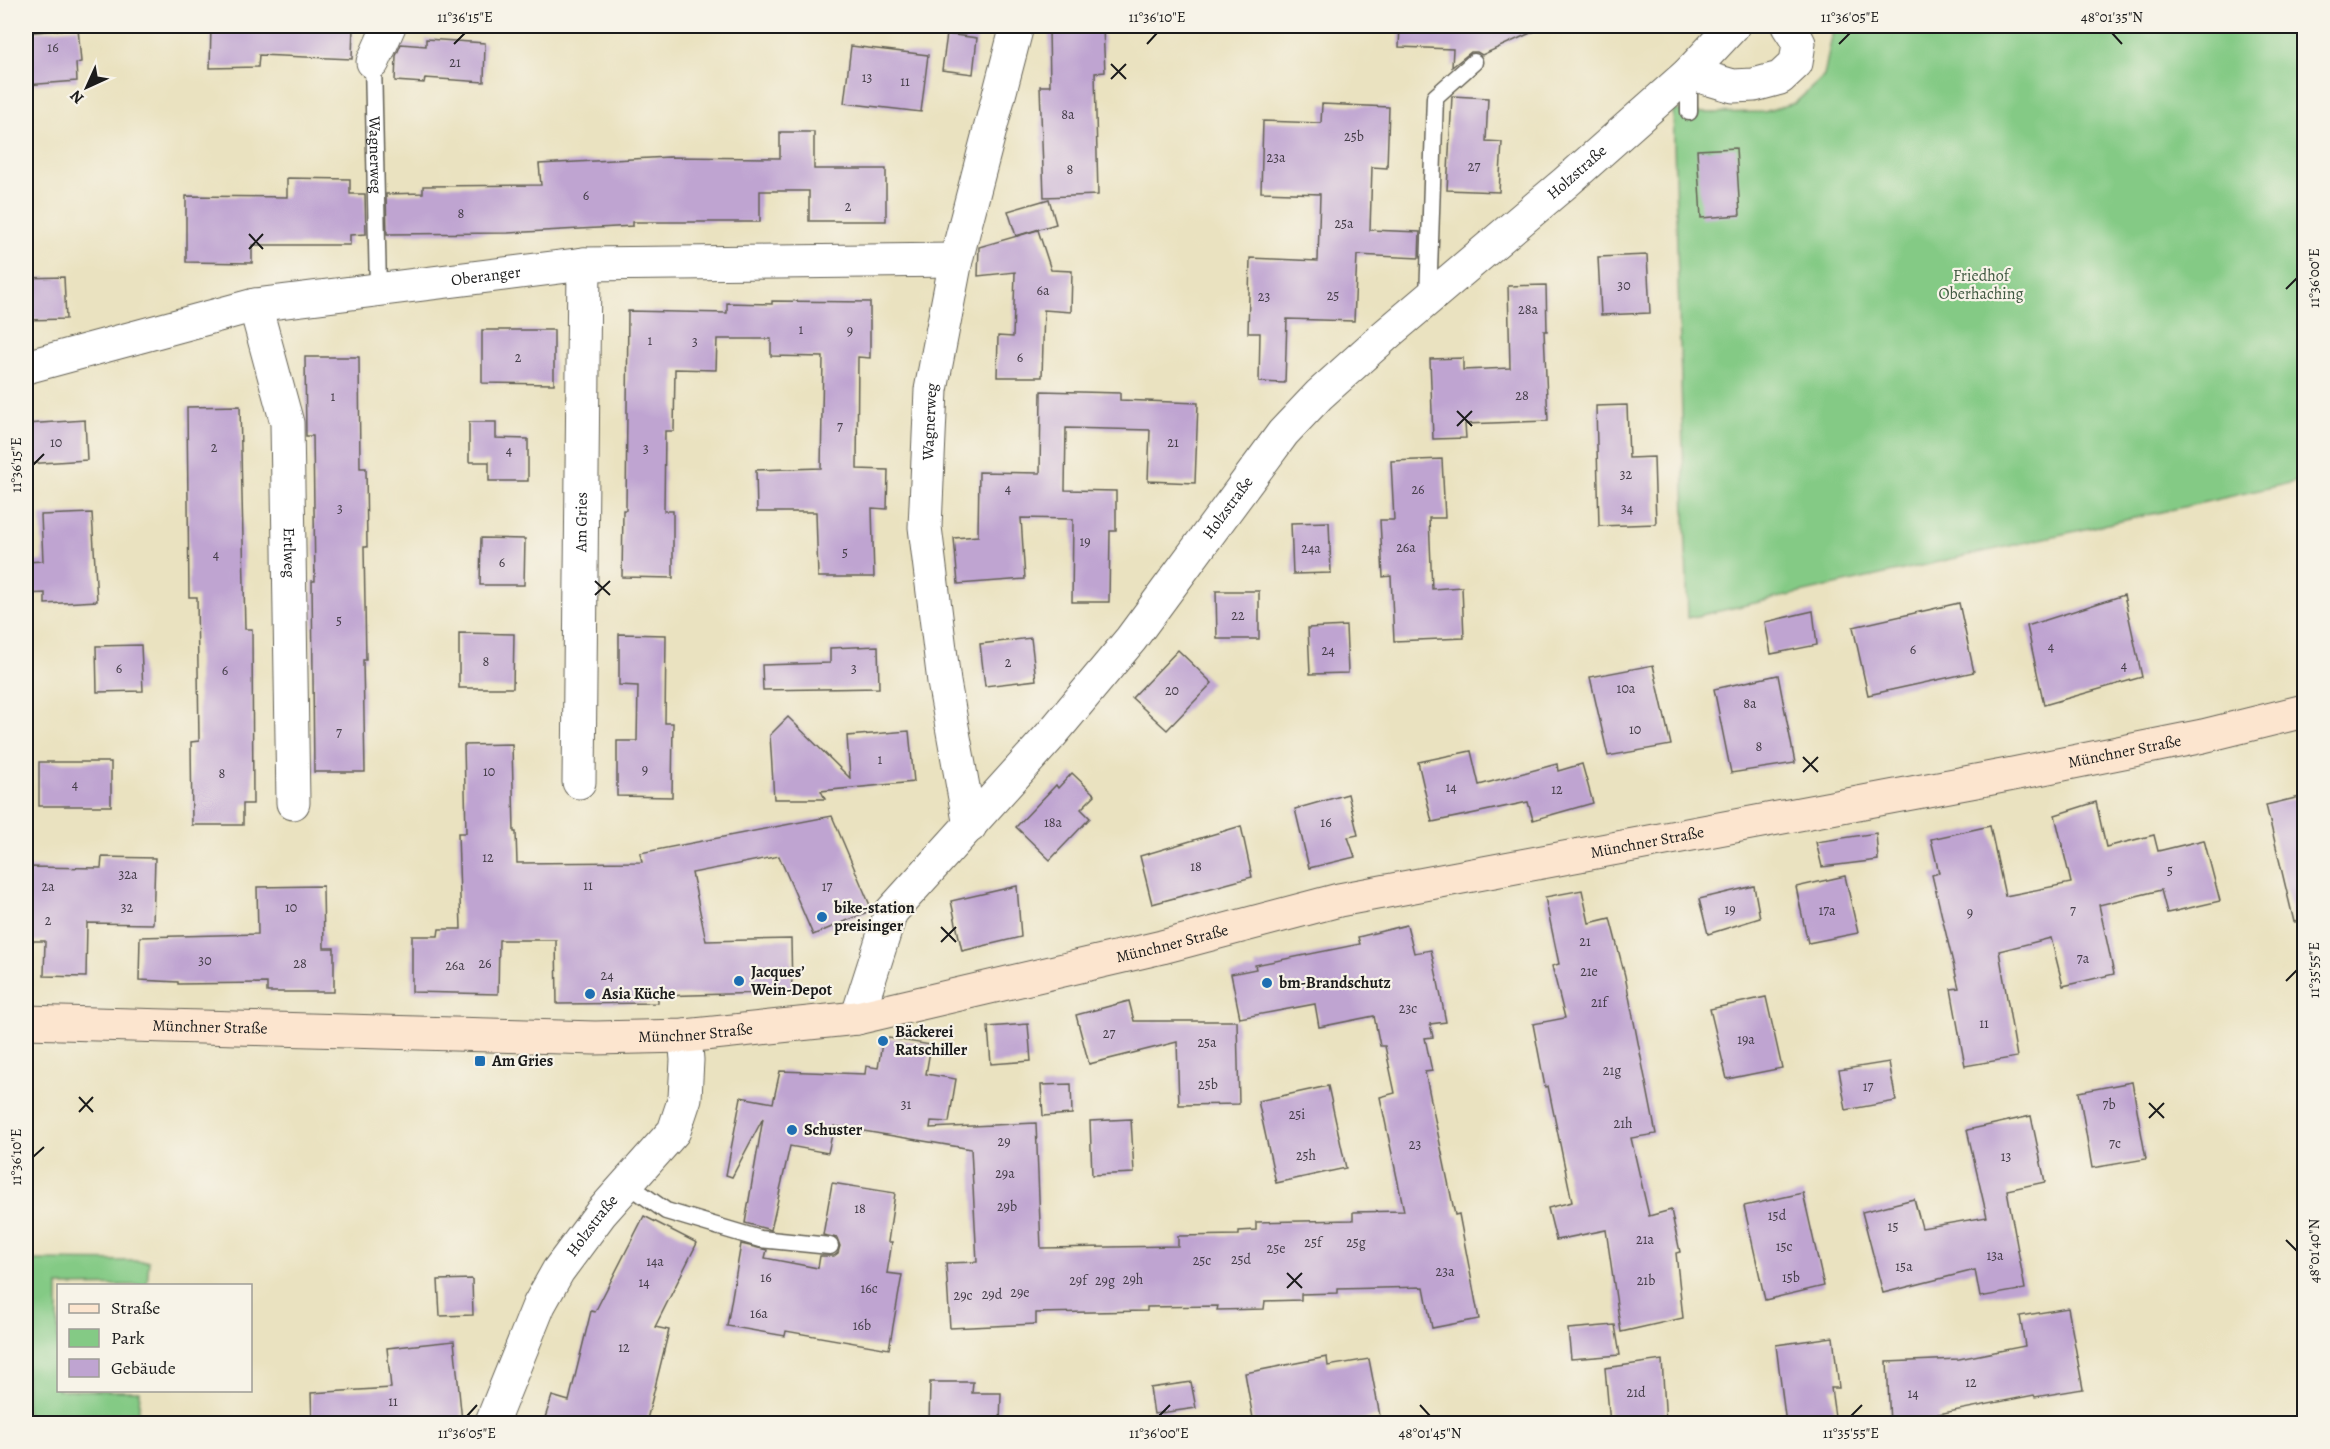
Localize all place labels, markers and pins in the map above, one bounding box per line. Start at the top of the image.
place label: bike-station preisinger [833,897,915,937]
marker: bike-station preisinger [815,910,829,924]
place label: Jacques’ Wein-Depot [750,961,833,1001]
place label: bm-Brandschutz [1278,972,1391,994]
marker: Jacques’ Wein-Depot [732,974,746,988]
marker: bm-Brandschutz [1260,976,1274,990]
place label: Asia Küche [601,983,676,1005]
marker: Asia Küche [583,987,597,1001]
place label: Bäckerei Ratschiller [895,1021,968,1061]
marker: Bäckerei Ratschiller [876,1034,890,1048]
place label: Am Gries [491,1050,553,1072]
marker: Am Gries [473,1054,487,1068]
place label: Schuster [804,1119,863,1141]
marker: Schuster [785,1123,799,1137]

